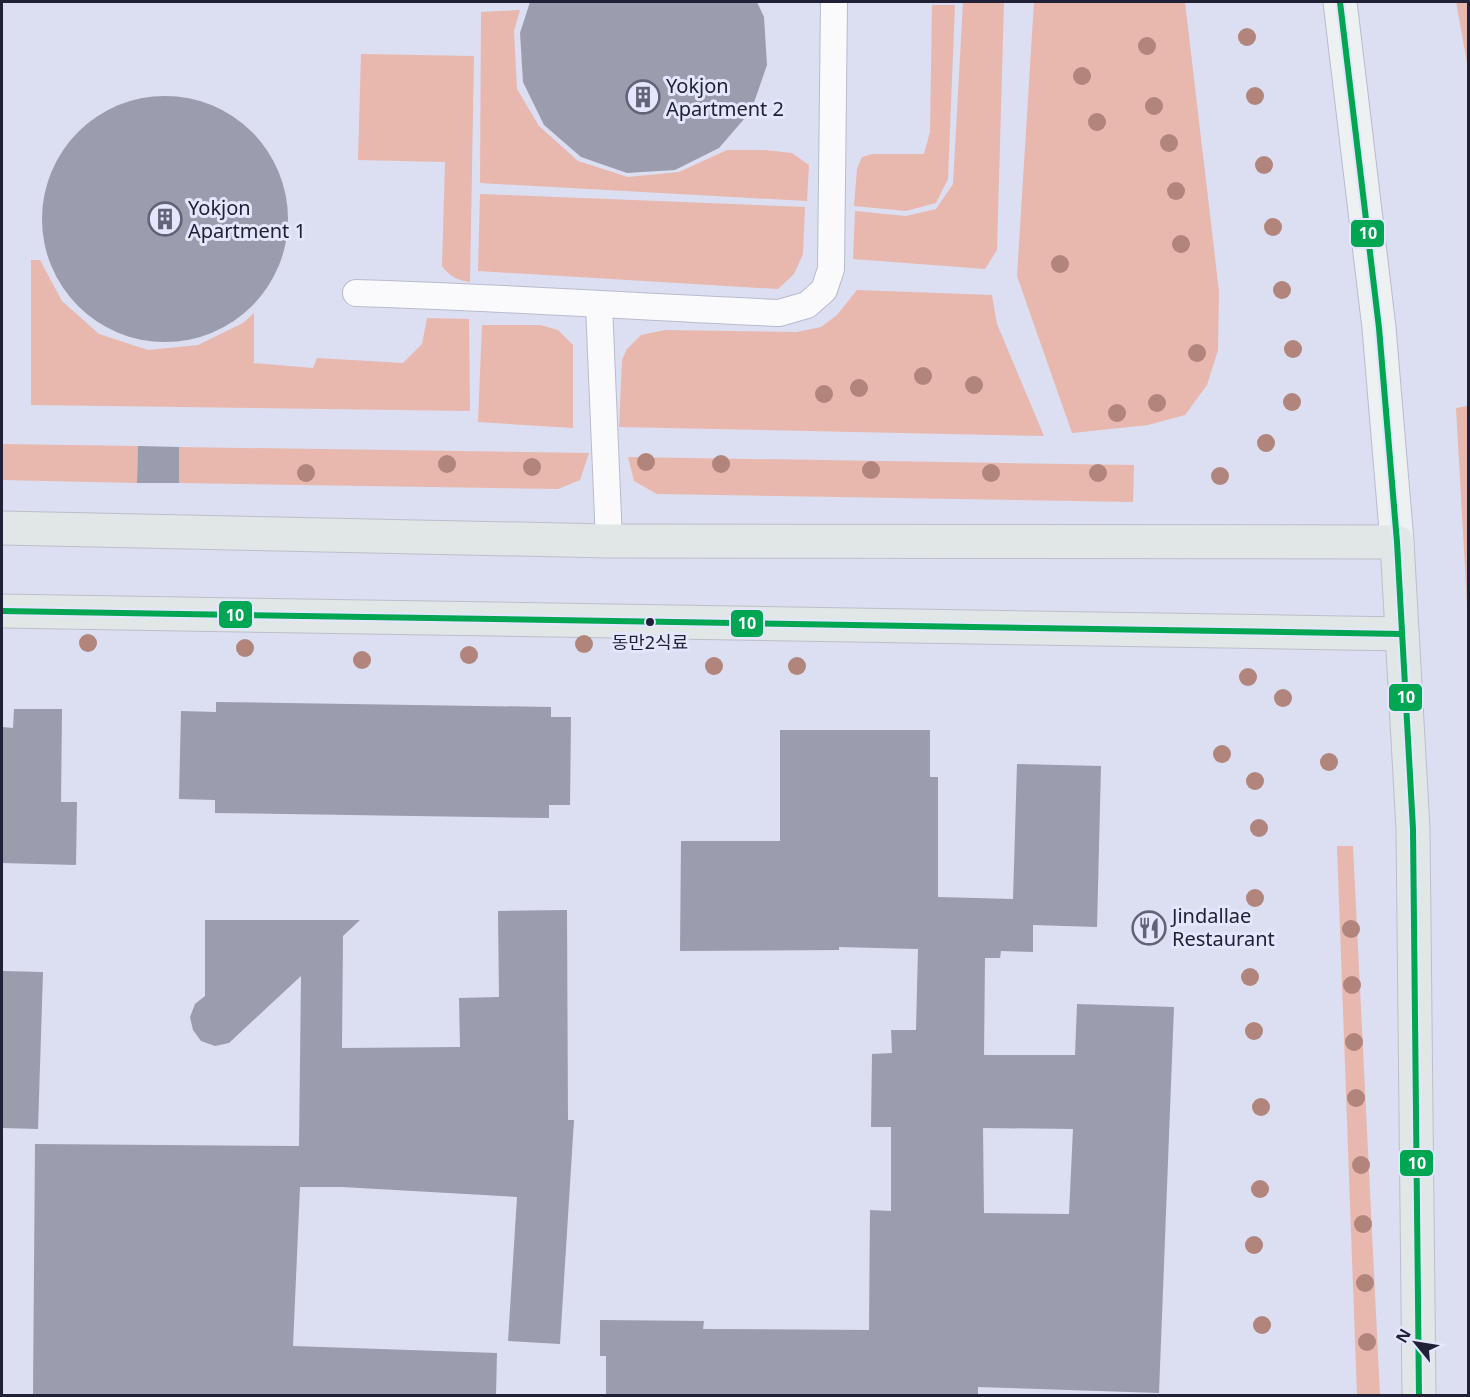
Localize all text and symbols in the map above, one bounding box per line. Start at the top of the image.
place label: Yokjon Apartment 2 [666,72,784,122]
building icon: Yokjon Apartment 2 [625,79,661,115]
place label: Yokjon Apartment 1 [188,194,306,244]
building icon: Yokjon Apartment 1 [147,201,183,237]
line badge: 10 [1350,219,1385,248]
text: 10 [1359,222,1377,244]
line badge: 10 [218,600,253,629]
text: 10 [226,604,244,626]
line badge: 10 [730,609,764,638]
text: 10 [738,612,756,634]
marker: 동만2식료 [644,616,656,628]
place label: 동만2식료 [612,630,688,654]
line badge: 10 [1388,683,1423,712]
text: 10 [1397,686,1415,708]
place label: Jindallae Restaurant [1170,902,1275,952]
restaurant icon: Jindallae Restaurant [1131,910,1167,946]
line badge: 10 [1399,1149,1434,1177]
text: 10 [1408,1152,1426,1174]
north arrow [1386,1313,1446,1373]
text: N [1390,1324,1416,1347]

